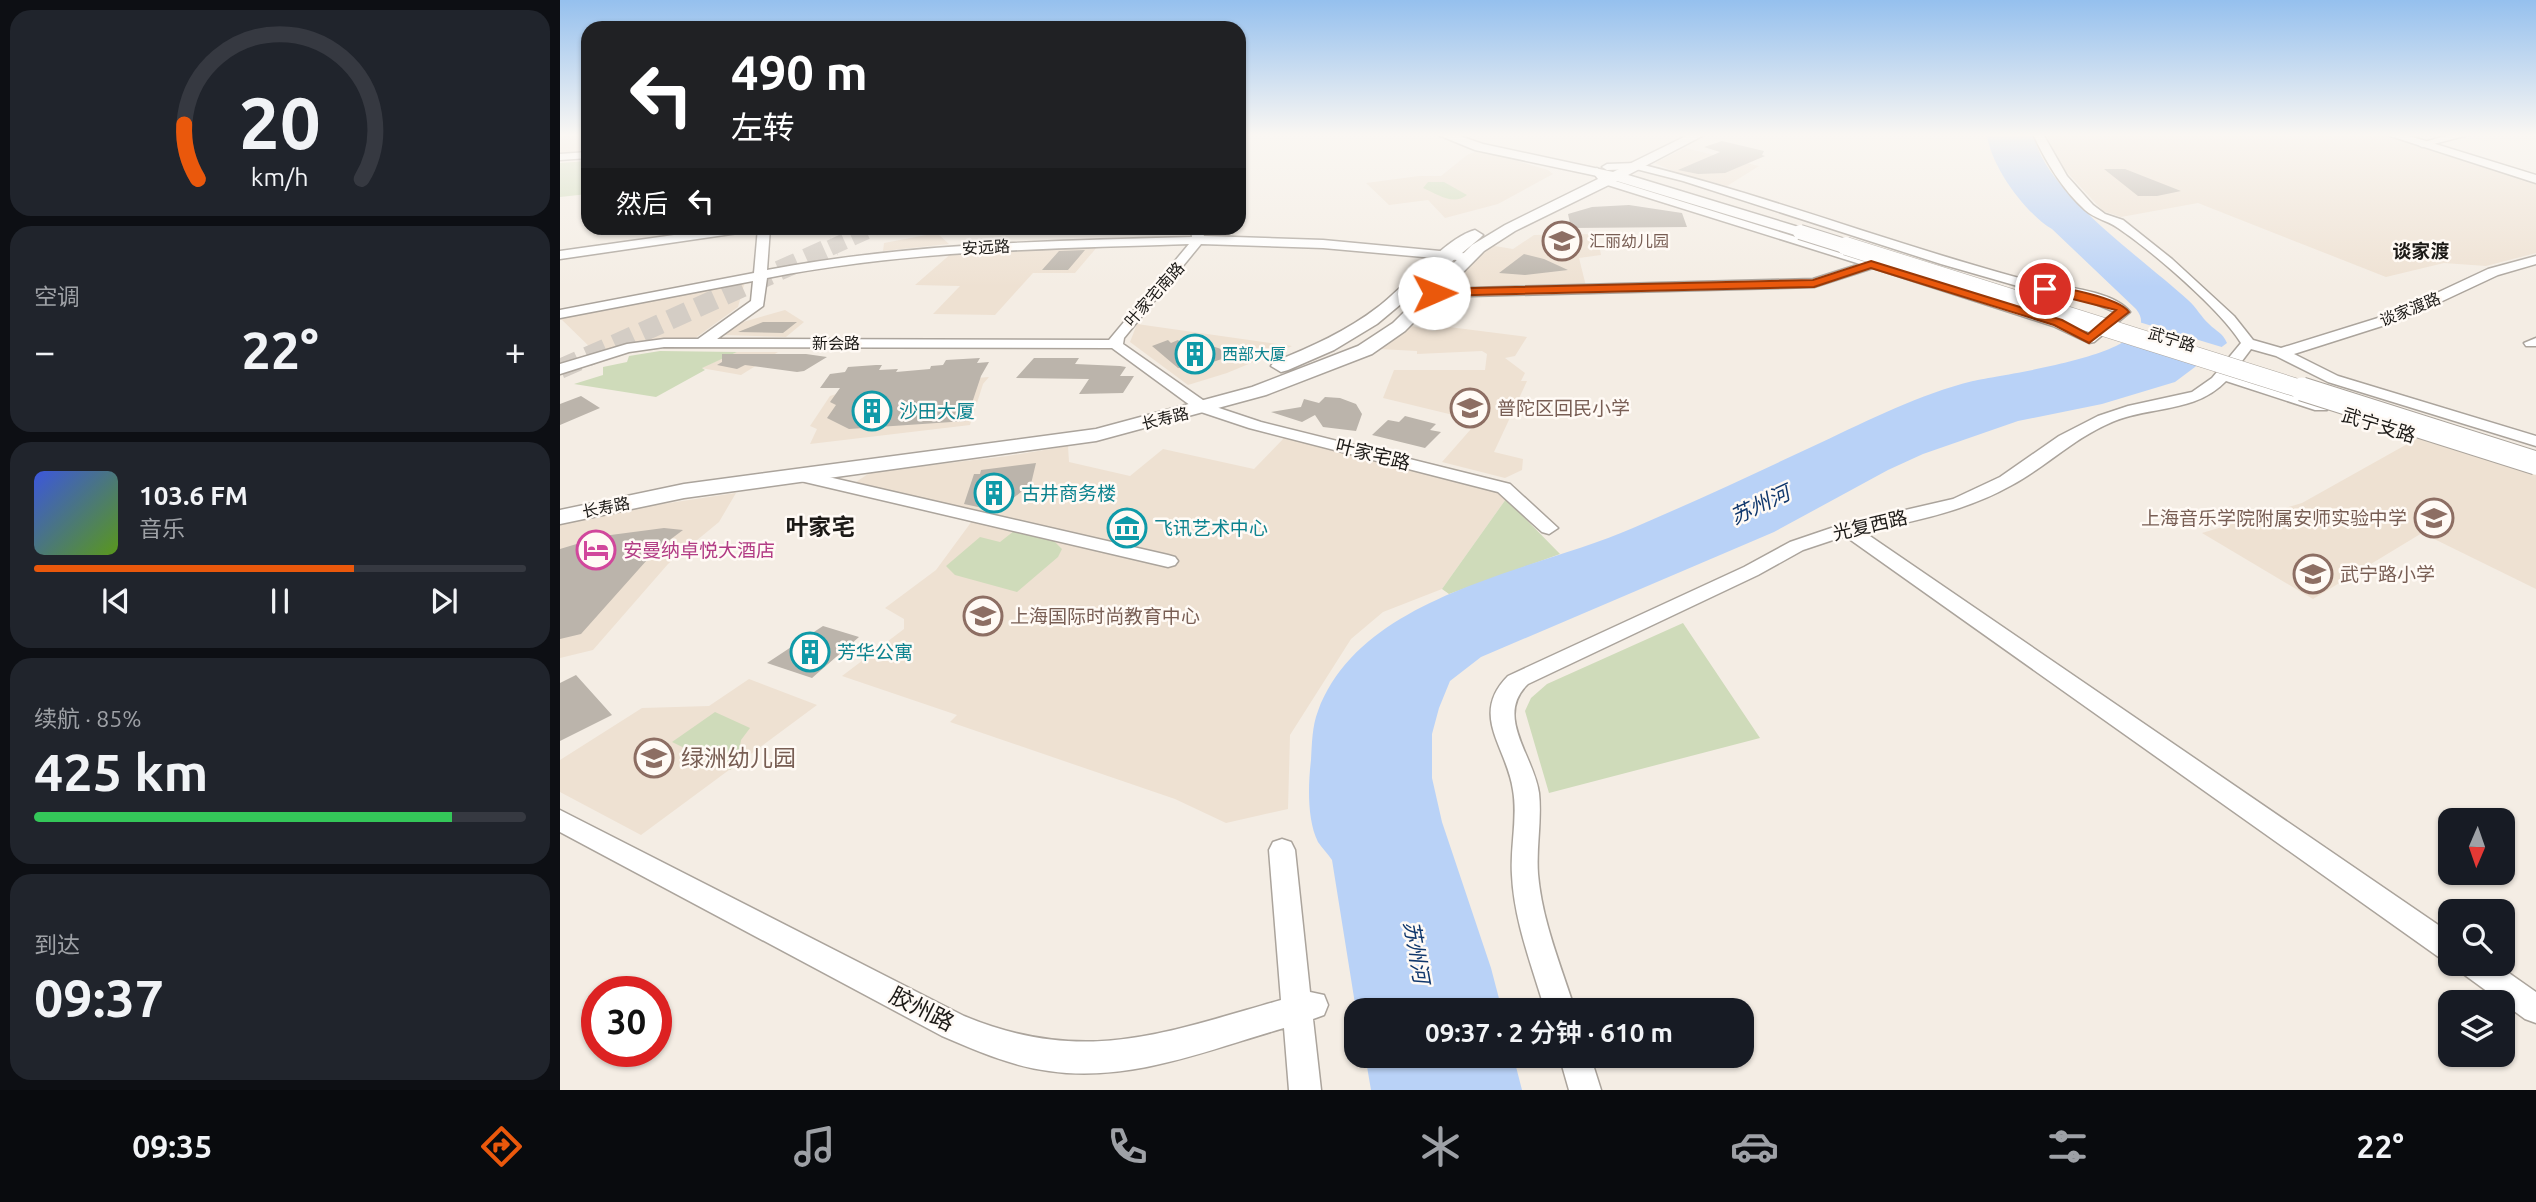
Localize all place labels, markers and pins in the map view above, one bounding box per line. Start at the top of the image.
school or university icon: 汇丽幼儿园 [1541,220,1583,262]
place label: 汇丽幼儿园 [1589,232,1669,250]
pin [2015,259,2075,319]
building icon: 西部大厦 [1174,333,1216,375]
place label: 西部大厦 [1222,345,1286,363]
school or university icon: 普陀区回民小学 [1449,387,1491,429]
building icon: 沙田大厦 [851,390,893,432]
place label: 普陀区回民小学 [1497,397,1630,419]
place label: 沙田大厦 [899,400,975,422]
building icon: 古井商务楼 [973,472,1015,514]
place label: 古井商务楼 [1021,482,1116,504]
school or university icon: 上海音乐学院附属安师实验中学 [2413,497,2455,539]
museum icon: 飞讯艺术中心 [1106,507,1148,549]
place label: 上海音乐学院附属安师实验中学 [2141,507,2407,529]
place label: 飞讯艺术中心 [1154,517,1268,539]
hotel icon: 安曼纳卓悦大酒店 [575,529,617,571]
place label: 安曼纳卓悦大酒店 [623,539,775,561]
school or university icon: 武宁路小学 [2292,553,2334,595]
place label: 武宁路小学 [2340,563,2435,585]
school or university icon: 上海国际时尚教育中心 [962,595,1004,637]
place label: 上海国际时尚教育中心 [1010,605,1200,627]
building icon: 芳华公寓 [789,631,831,673]
place label: 芳华公寓 [837,641,913,663]
school or university icon: 绿洲幼儿园 [633,737,675,779]
place label: 绿洲幼儿园 [681,745,796,770]

